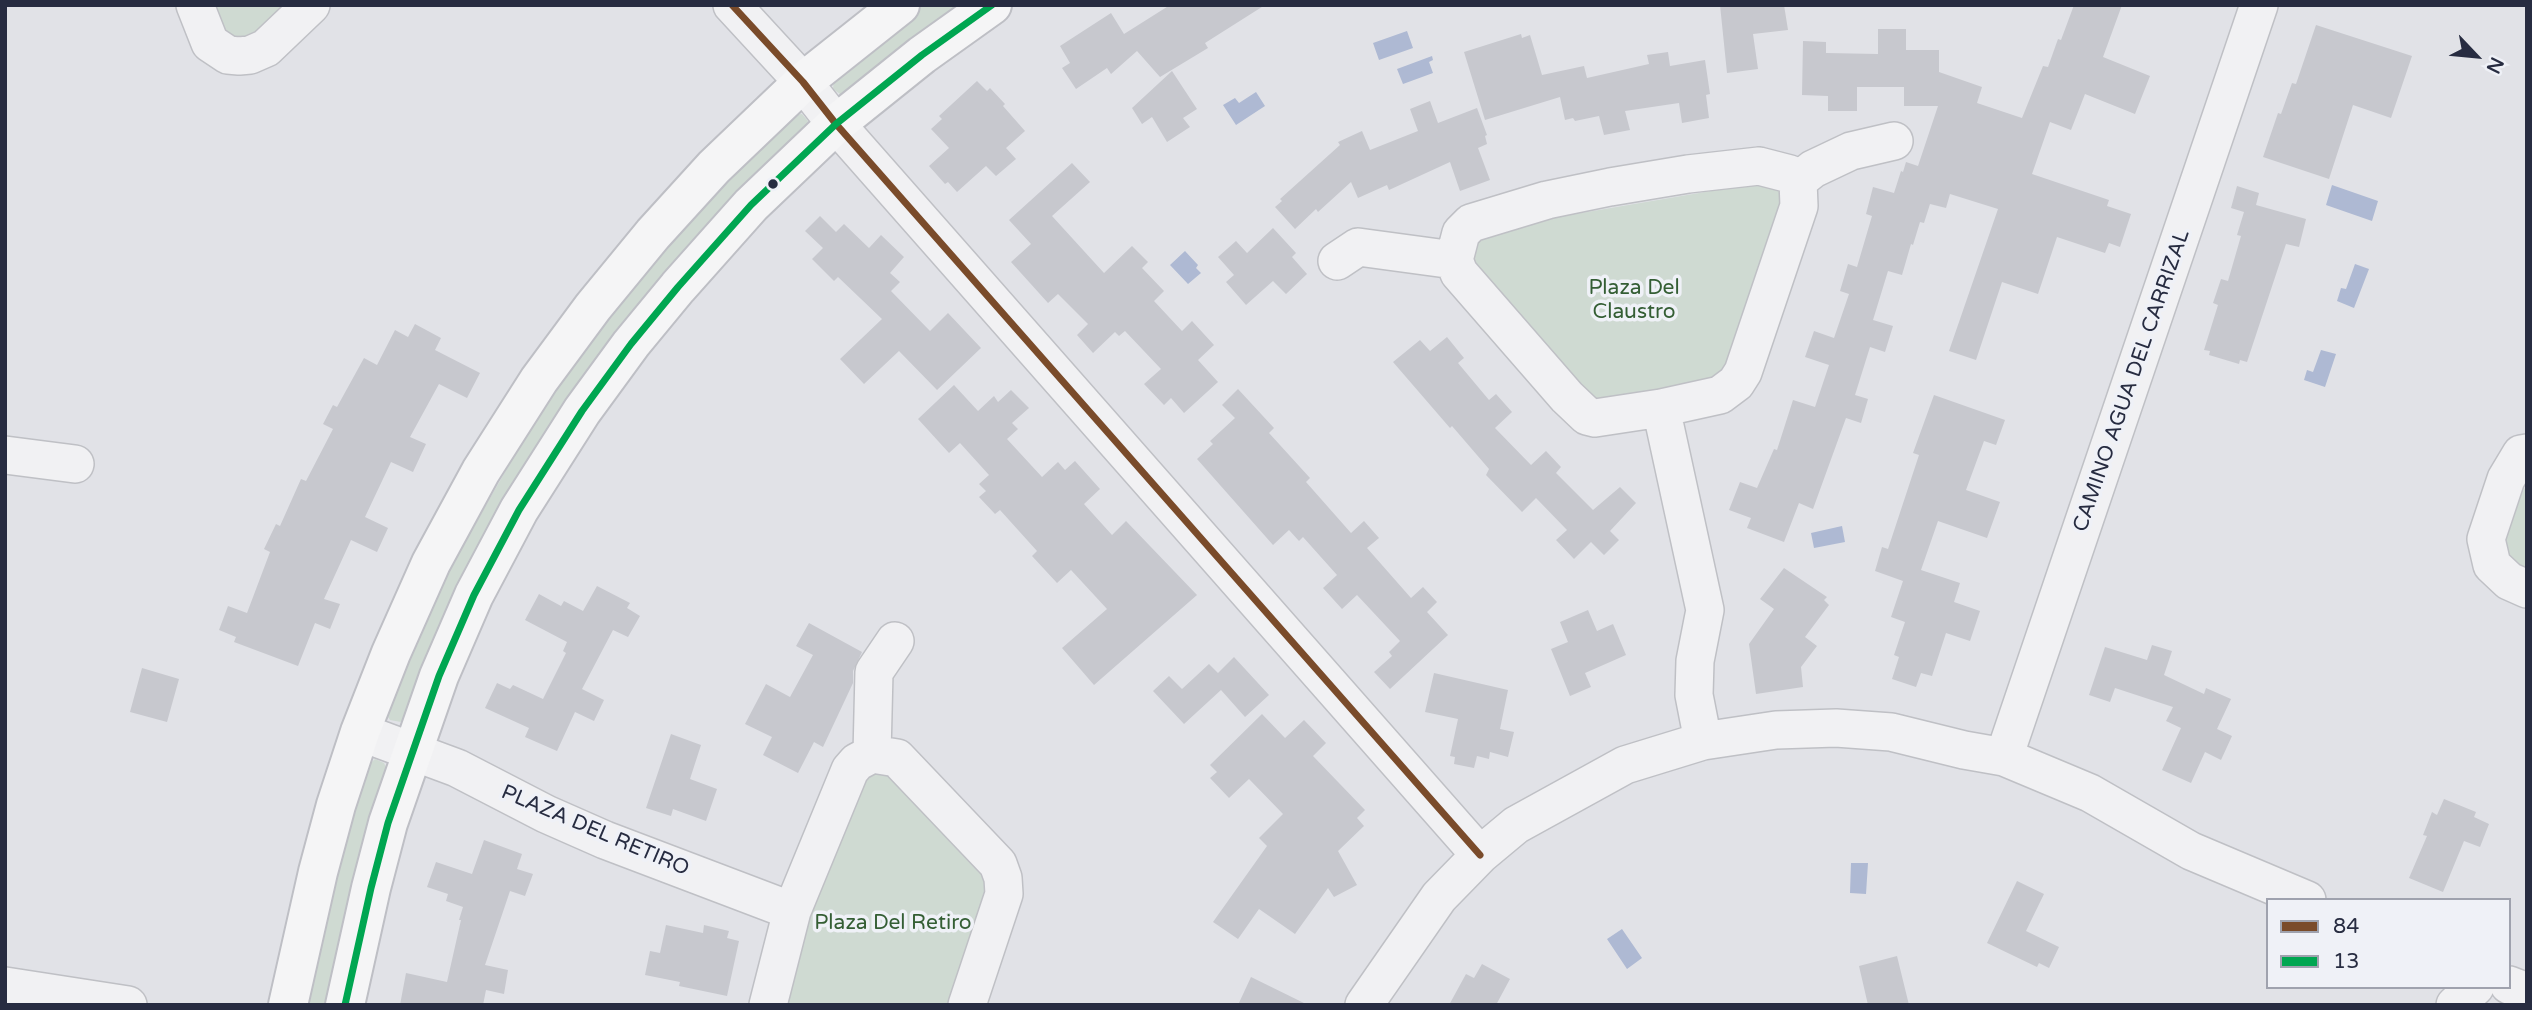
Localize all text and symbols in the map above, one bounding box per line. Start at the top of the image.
north arrow [2441,21,2511,91]
text: N [2482,54,2508,77]
unlabelled marker [766,177,780,191]
street label: CAMINO AGUA DEL CARRIZAL [2068,227,2196,535]
park label: Plaza Del Claustro [1588,275,1680,325]
street label: PLAZA DEL RETIRO [497,780,693,882]
legend [2266,898,2511,989]
park label: Plaza Del Retiro [814,910,972,936]
text: 84 [2333,914,2359,939]
text: 13 [2333,949,2359,974]

